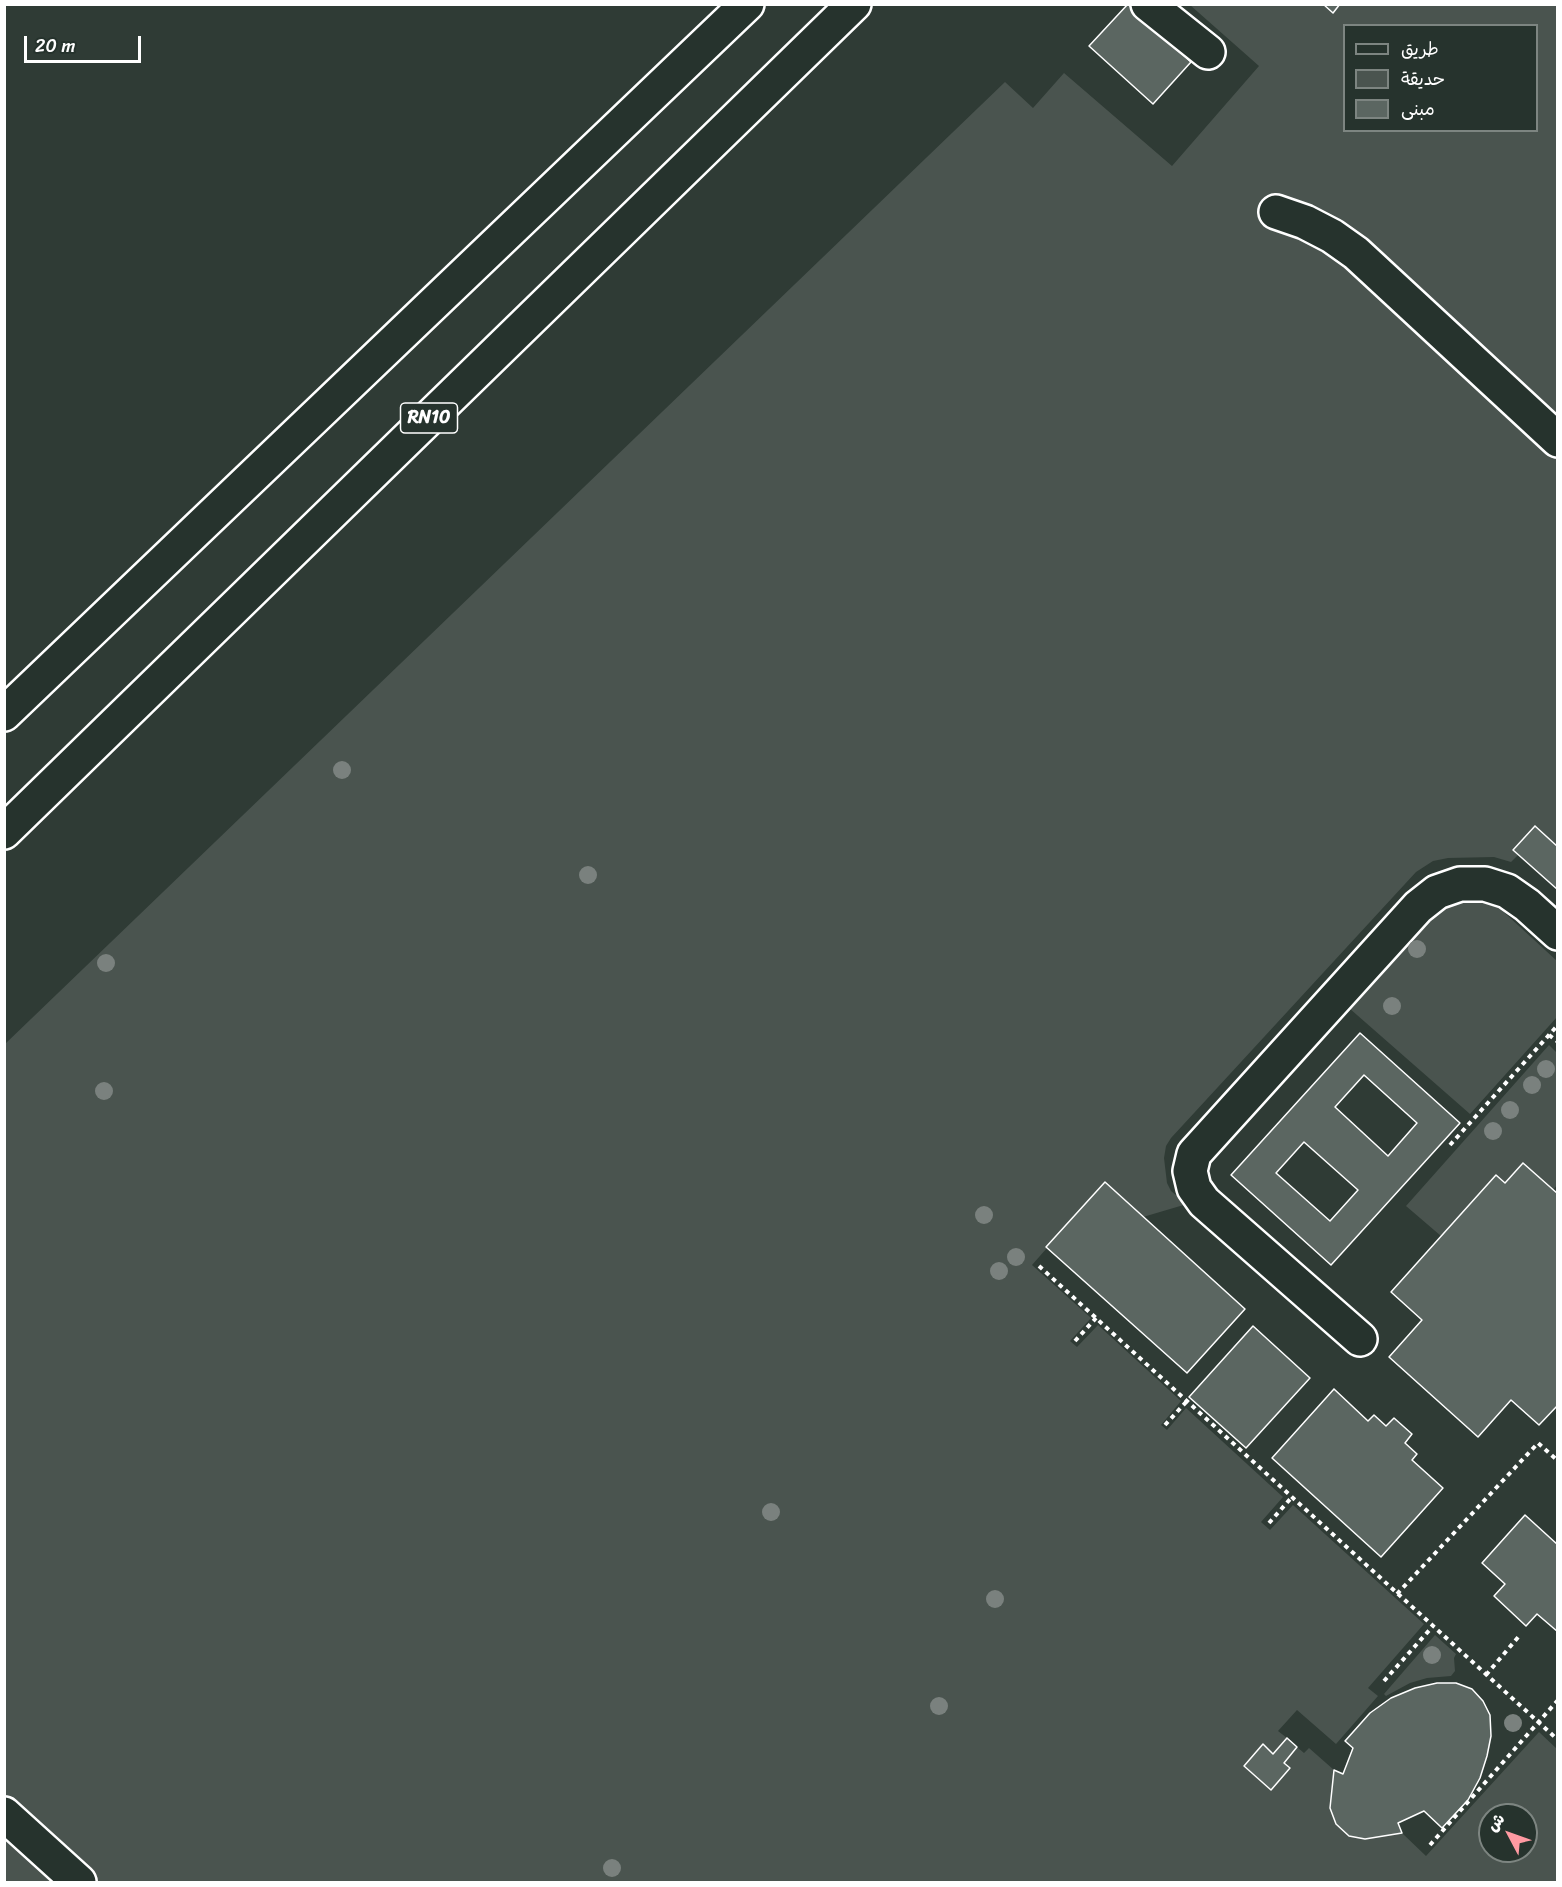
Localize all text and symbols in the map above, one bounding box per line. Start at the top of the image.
scale bar [27,24,144,62]
legend [1343,24,1538,132]
text: 20 m [35,30,75,62]
text: طريق [1401,33,1439,65]
text: حديقة [1401,63,1445,95]
text: مبنى [1401,93,1435,125]
road number: RN10 [400,403,458,433]
north arrow [1478,1803,1538,1863]
text: ش [1479,1806,1512,1838]

